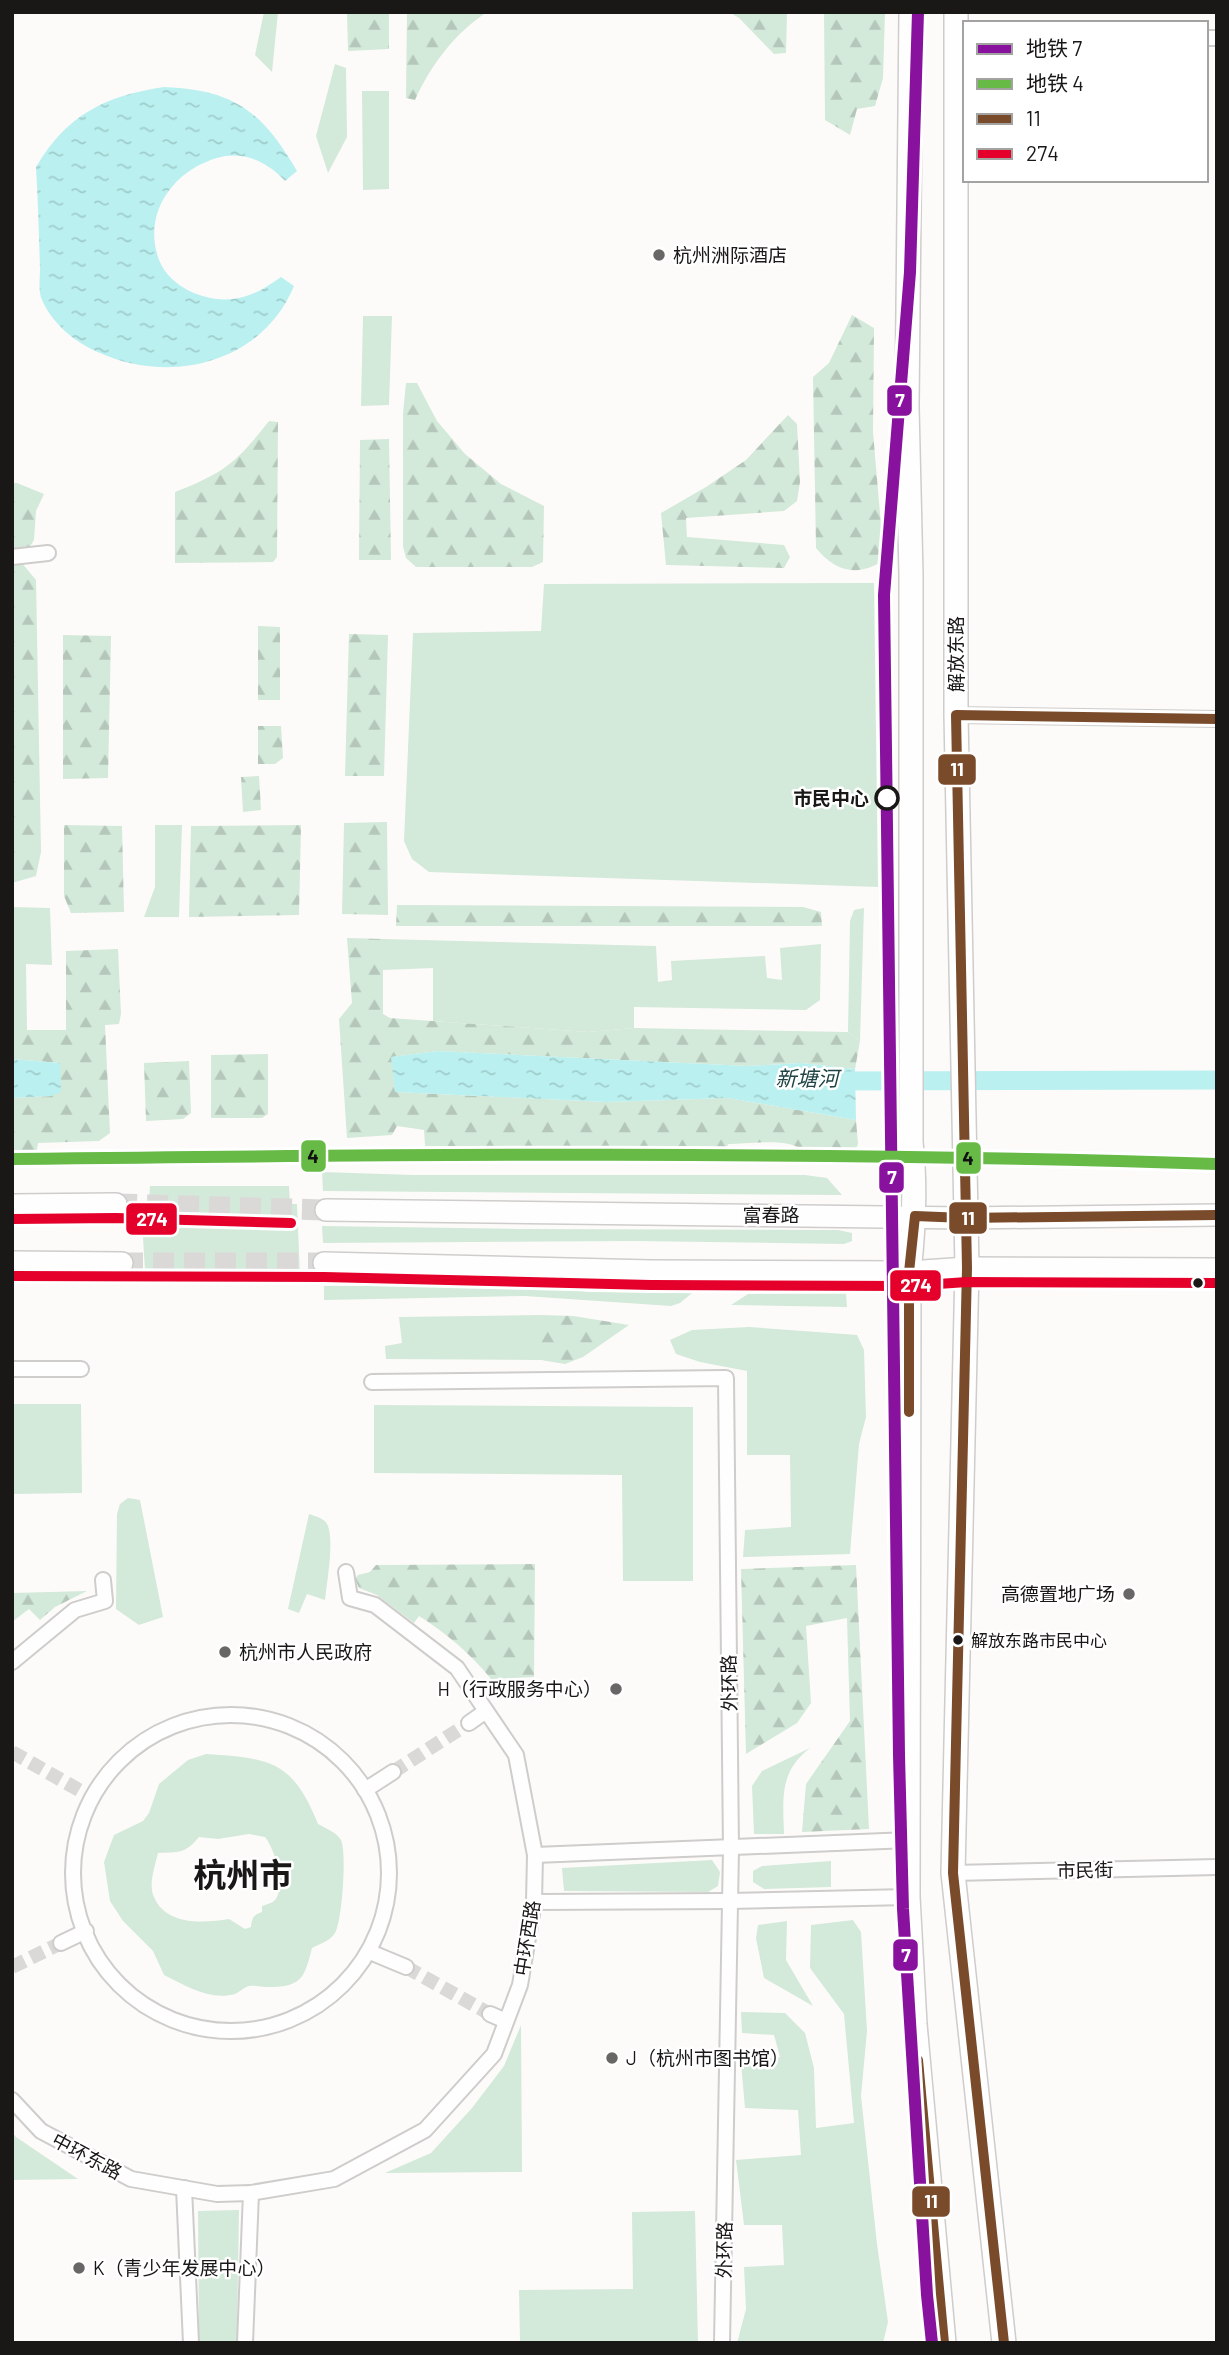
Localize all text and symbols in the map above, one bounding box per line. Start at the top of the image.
legend [963,21,1208,182]
text: 地铁 7 [1026,35,1082,60]
text: 地铁 4 [1026,70,1084,95]
text: 11 [1026,105,1041,130]
text: 274 [1026,140,1059,165]
place label: 杭州洲际酒店 [673,243,787,266]
marker: 杭州洲际酒店 [651,247,667,263]
line badge: 7 [886,384,913,417]
text: 7 [895,388,905,411]
street label: 解放东路 [944,616,967,692]
line badge: 11 [937,753,977,786]
text: 11 [950,757,964,780]
place label: 市民中心 [793,786,869,809]
marker: 市民中心 [875,786,899,810]
water label: 新塘河 [776,1065,842,1090]
line badge: 4 [300,1139,327,1173]
line badge: 4 [955,1141,982,1175]
text: 4 [307,1144,319,1167]
text: 4 [962,1146,974,1169]
line badge: 7 [878,1161,905,1194]
text: 7 [887,1165,897,1188]
line badge: 11 [948,1201,988,1235]
line badge: 274 [125,1202,178,1236]
street label: 富春路 [742,1203,800,1226]
text: 11 [961,1206,975,1229]
text: 274 [136,1207,168,1230]
line badge: 274 [889,1269,942,1302]
text: 274 [900,1273,932,1296]
unlabelled marker [1191,1276,1205,1290]
place label: 高德置地广场 [1001,1582,1115,1605]
marker: 高德置地广场 [1121,1586,1137,1602]
place label: 解放东路市民中心 [971,1630,1107,1650]
marker: 解放东路市民中心 [951,1633,965,1647]
place label: 杭州市人民政府 [239,1640,372,1663]
marker: 杭州市人民政府 [217,1644,233,1660]
street label: 外环路 [717,1654,740,1712]
place label: H（行政服务中心） [438,1677,602,1700]
marker: H（行政服务中心） [608,1681,624,1697]
district label: 杭州市 [194,1854,293,1894]
street label: 市民街 [1056,1858,1114,1881]
street label: 中环西路 [509,1899,544,1977]
line badge: 7 [892,1938,919,1972]
text: 7 [901,1943,911,1966]
place label: J（杭州市图书馆） [626,2046,789,2069]
marker: J（杭州市图书馆） [604,2050,620,2066]
street label: 中环东路 [48,2128,126,2184]
line badge: 11 [911,2185,951,2218]
text: 11 [924,2189,938,2212]
street label: 外环路 [712,2221,735,2279]
place label: K（青少年发展中心） [93,2256,276,2279]
marker: K（青少年发展中心） [71,2260,87,2276]

